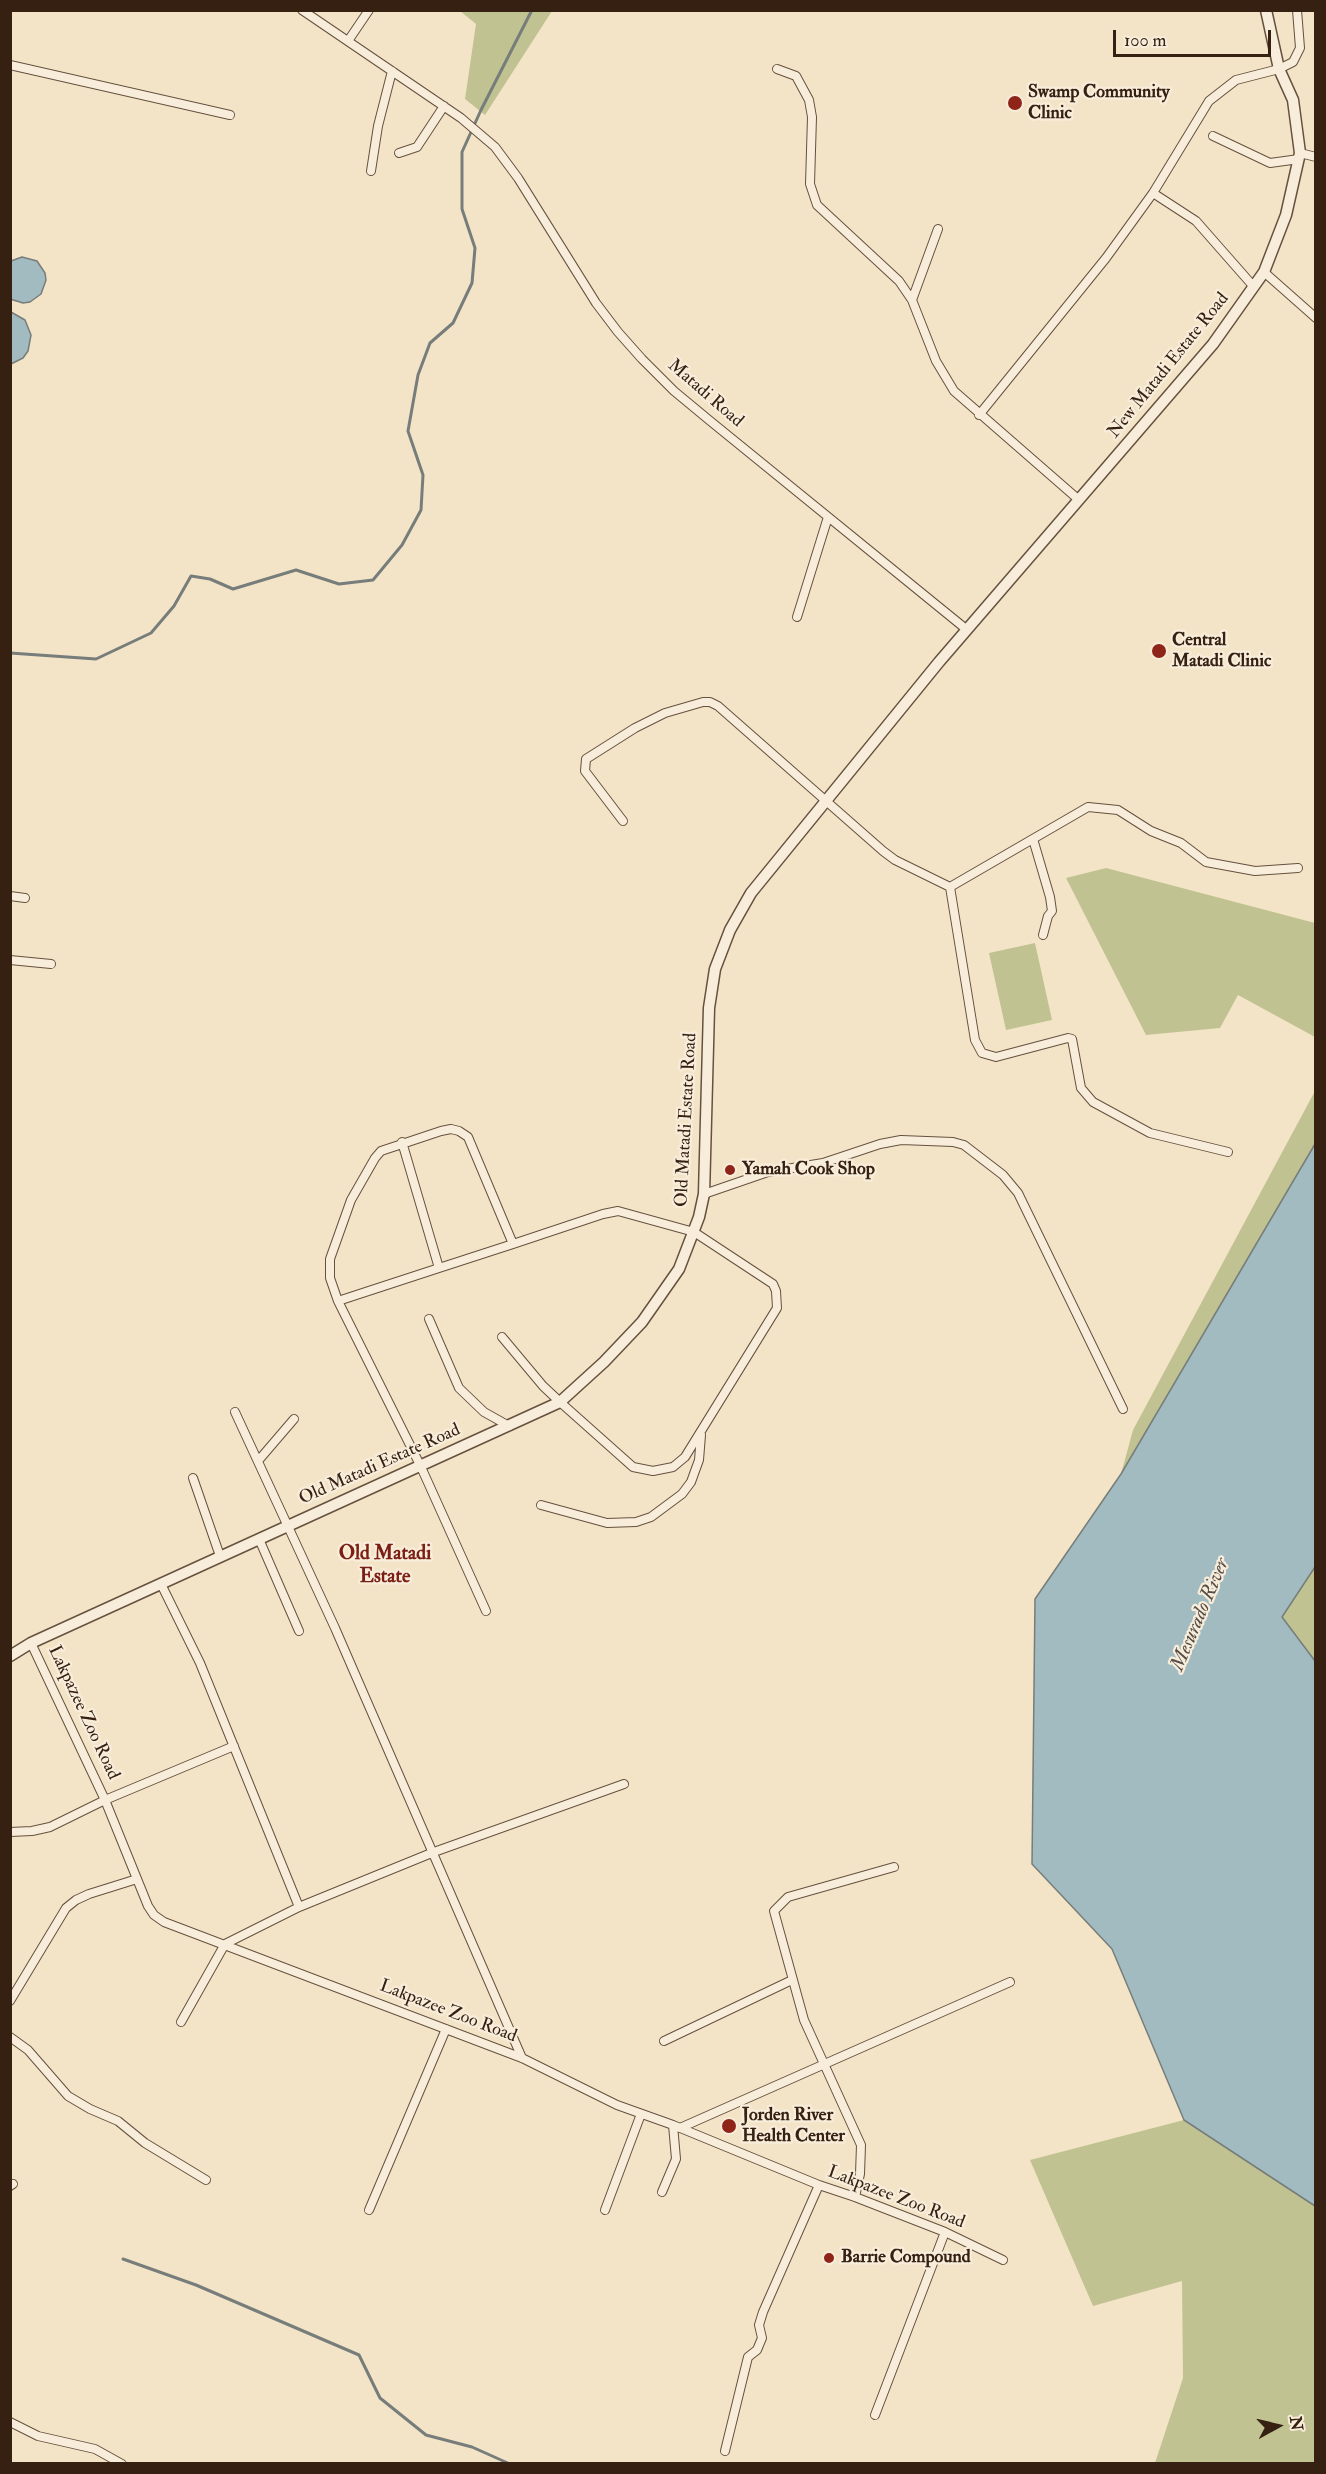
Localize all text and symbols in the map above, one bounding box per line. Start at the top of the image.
scale bar [1116,18,1274,56]
text: 100 m [1124,29,1167,52]
place label: Swamp Community Clinic [1028,82,1170,124]
marker: Swamp Community Clinic [1006,94,1024,112]
street label: New Matadi Estate Road [1104,289,1234,443]
street label: Matadi Road [663,355,747,433]
place label: Central Matadi Clinic [1172,630,1271,672]
marker: Central Matadi Clinic [1150,642,1168,660]
street label: Old Matadi Estate Road [672,1032,702,1208]
place label: Yamah Cook Shop [742,1159,875,1181]
marker: Yamah Cook Shop [723,1163,737,1177]
street label: Old Matadi Estate Road [296,1420,464,1510]
district label: Old Matadi Estate [339,1543,431,1590]
water label: Mesurado River [1167,1555,1235,1675]
street label: Lakpazee Zoo Road [43,1643,123,1783]
street label: Lakpazee Zoo Road [376,1976,520,2048]
place label: Jorden River Health Center [742,2105,845,2148]
marker: Jorden River Health Center [720,2117,738,2135]
street label: Lakpazee Zoo Road [824,2162,968,2234]
place label: Barrie Compound [841,2247,971,2269]
marker: Barrie Compound [822,2251,836,2265]
north arrow [1248,2396,1308,2456]
text: N [1285,2415,1307,2432]

